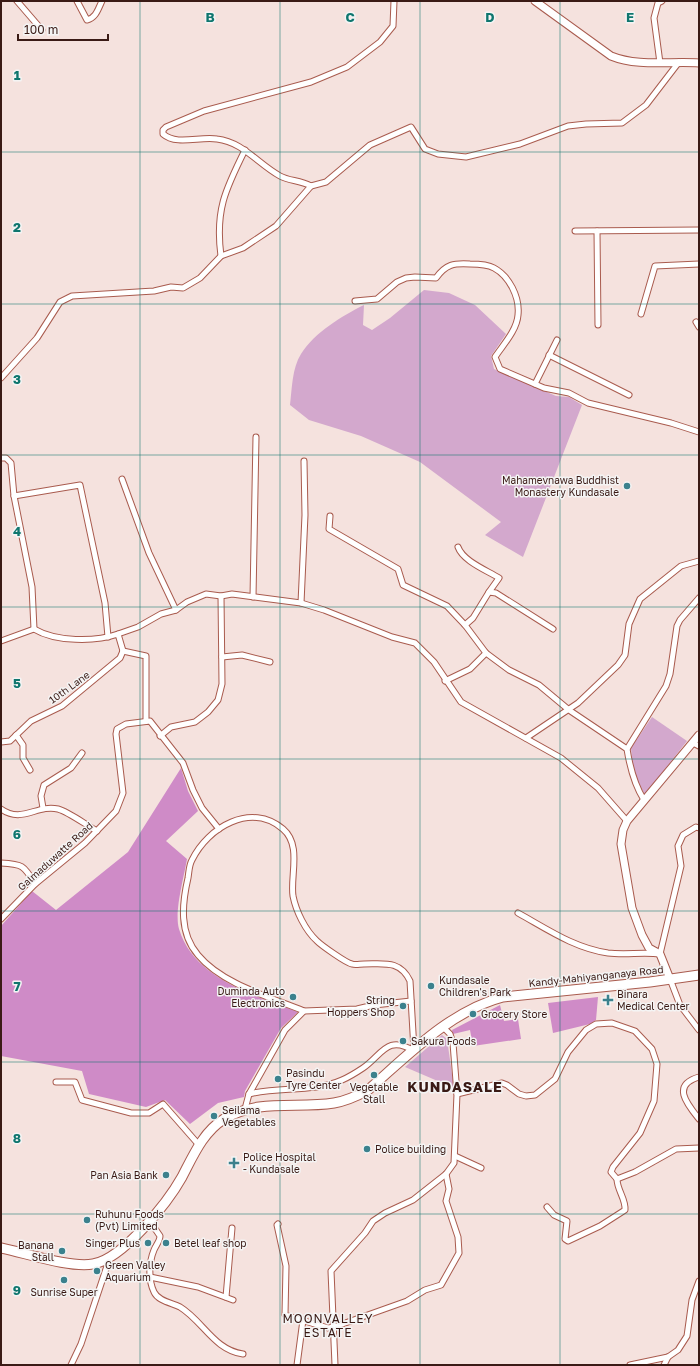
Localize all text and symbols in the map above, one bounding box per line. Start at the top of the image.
text: B [205,9,215,25]
text: C [345,9,355,25]
text: D [485,9,495,25]
text: E [626,9,634,25]
scale bar [18,16,108,42]
text: 100 m [24,22,58,37]
text: 1 [14,67,21,83]
text: 2 [13,219,21,235]
text: 3 [13,371,21,387]
place label: Mahamevnawa Buddhist Monastery Kundasale [502,474,619,498]
marker: Mahamevnawa Buddhist Monastery Kundasale [622,481,632,491]
text: 4 [13,523,21,539]
street label: 10th Lane [46,668,92,706]
text: 5 [13,675,21,691]
street label: Galmaduwatte Road [15,819,95,893]
text: 6 [13,826,21,842]
street label: Kandy-Mahiyanganaya Road [528,963,664,989]
place label: Kundasale Children's Park [439,974,512,998]
text: 7 [13,978,21,994]
marker: Kundasale Children's Park [426,981,436,991]
place label: Duminda Auto Electronics [217,985,285,1009]
place label: Binara Medical Center [617,988,689,1012]
marker: Duminda Auto Electronics [288,992,298,1002]
place label: String Hoppers Shop [327,994,395,1018]
marker: Binara Medical Center [602,994,614,1006]
marker: String Hoppers Shop [398,1001,408,1011]
place label: Grocery Store [481,1008,547,1020]
marker: Grocery Store [468,1009,478,1019]
place label: Sakura Foods [411,1035,476,1047]
marker: Sakura Foods [398,1036,408,1046]
place label: Pasindu Tyre Center [286,1067,342,1091]
marker: Vegetable Stall [369,1070,379,1080]
marker: Pasindu Tyre Center [273,1074,283,1084]
district label: KUNDASALE [407,1078,503,1095]
place label: Vegetable Stall [350,1081,398,1105]
place label: Seilama Vegetables [222,1104,276,1128]
marker: Seilama Vegetables [209,1111,219,1121]
text: 8 [13,1130,21,1146]
place label: Police building [375,1143,446,1155]
marker: Police building [362,1144,372,1154]
place label: Police Hospital - Kundasale [243,1151,316,1175]
marker: Police Hospital - Kundasale [228,1157,240,1169]
place label: Pan Asia Bank [90,1169,158,1181]
marker: Pan Asia Bank [161,1170,171,1180]
place label: Ruhunu Foods (Pvt) Limited [95,1208,164,1232]
marker: Ruhunu Foods (Pvt) Limited [82,1215,92,1225]
place label: Singer Plus [85,1237,140,1249]
place label: Betel leaf shop [174,1237,246,1249]
marker: Singer Plus [143,1238,153,1248]
marker: Betel leaf shop [161,1238,171,1248]
place label: Banana Stall [18,1239,54,1263]
marker: Banana Stall [57,1246,67,1256]
place label: Green Valley Aquarium [105,1259,166,1283]
marker: Green Valley Aquarium [92,1266,102,1276]
marker: Sunrise Super [59,1275,69,1285]
text: 9 [13,1282,21,1298]
place label: Sunrise Super [30,1286,98,1298]
district label: MOONVALLEY ESTATE [282,1311,374,1340]

